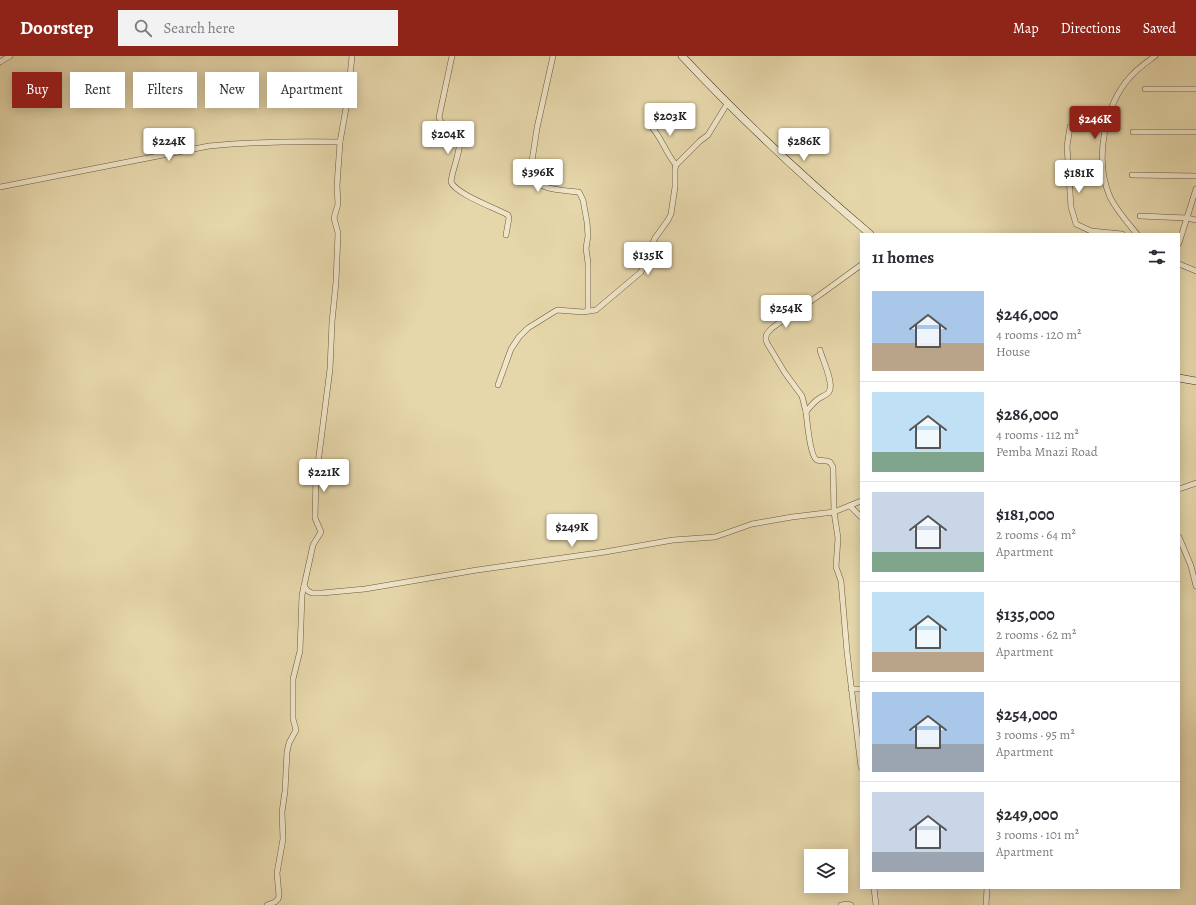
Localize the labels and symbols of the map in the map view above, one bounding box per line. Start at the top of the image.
pin: $203K [642,103,698,137]
pin: $246K [1067,106,1123,140]
pin: $204K [420,121,476,155]
pin: $224K [141,128,197,162]
pin: $286K [776,128,832,162]
pin: $396K [510,159,566,193]
pin: $181K [1051,160,1107,194]
pin: $135K [620,242,676,276]
pin: $254K [758,295,814,329]
pin: $221K [296,459,352,493]
pin: $249K [544,514,600,548]

